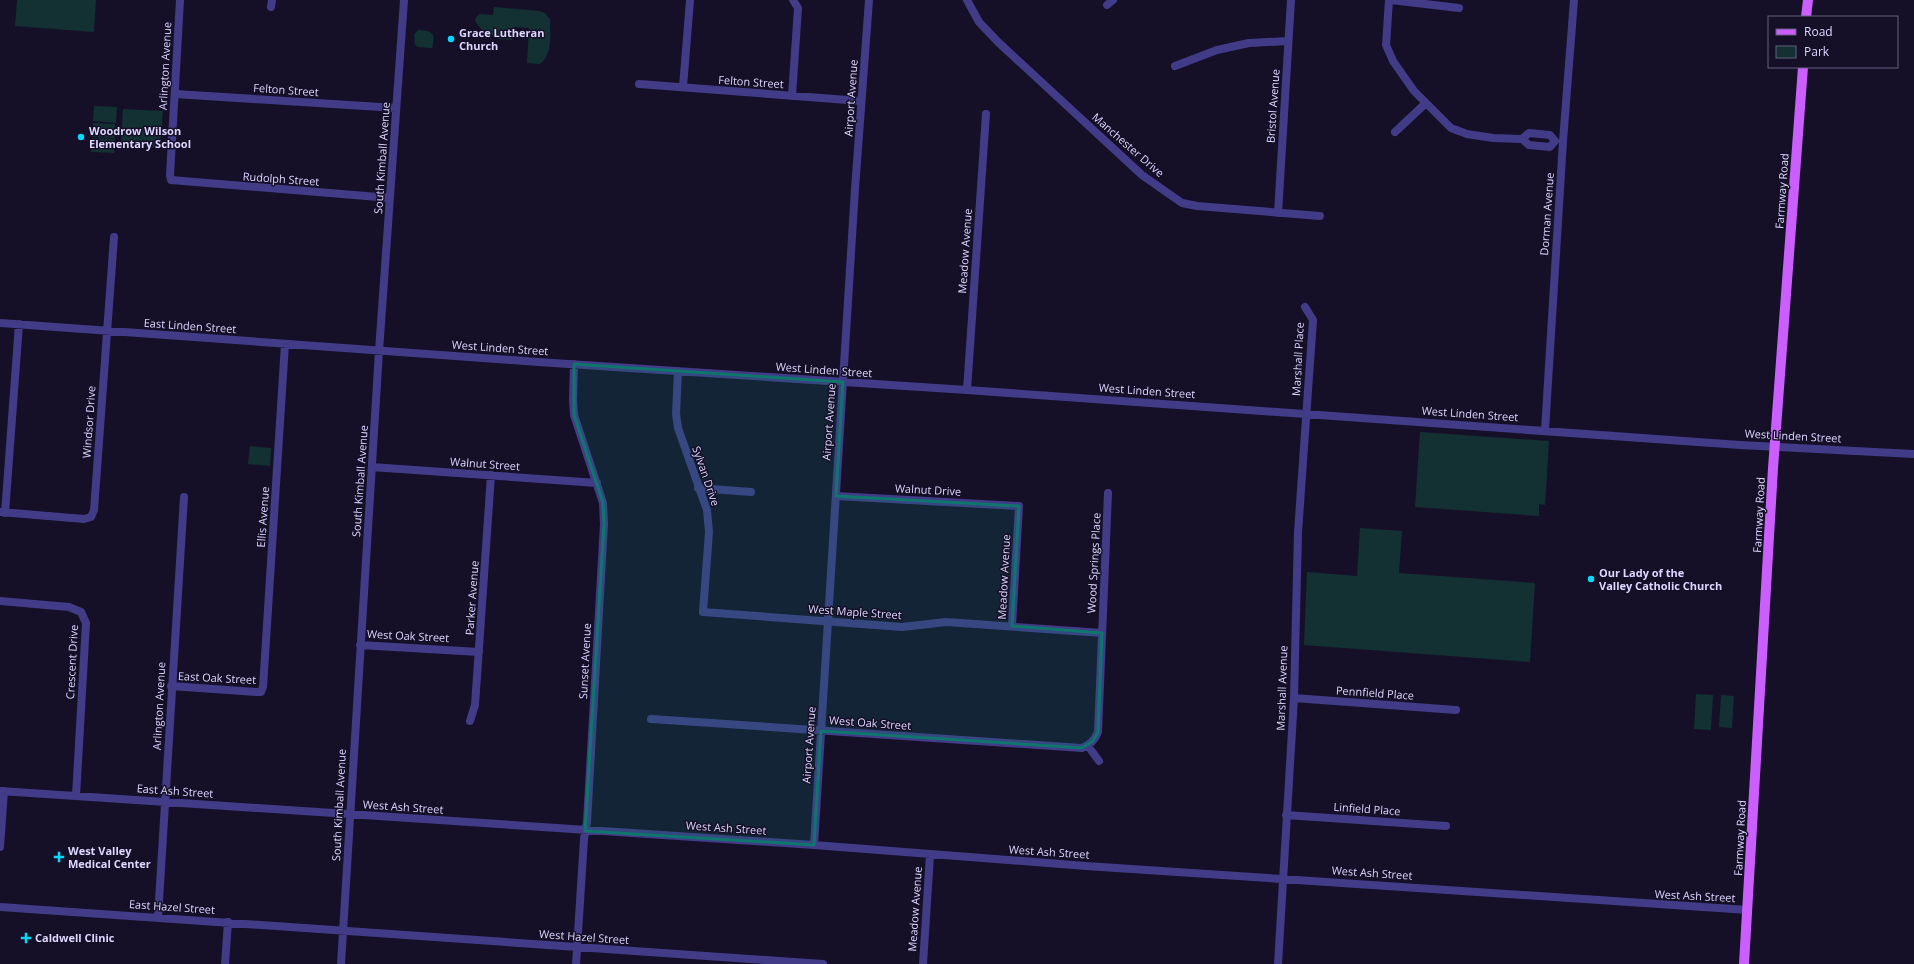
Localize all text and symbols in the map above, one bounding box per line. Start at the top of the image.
legend [1768,16,1898,68]
street label: Arlington Avenue [155,22,174,110]
text: Road [1804,23,1833,40]
place label: Grace Lutheran Church [459,25,544,53]
marker: Grace Lutheran Church [446,34,456,44]
text: Park [1804,43,1830,60]
street label: Airport Avenue [840,59,861,137]
street label: Bristol Avenue [1262,68,1283,143]
street label: Felton Street [718,72,784,91]
street label: Felton Street [253,80,319,99]
street label: South Kimball Avenue [370,101,393,214]
street label: Manchester Drive [1089,109,1167,180]
place label: Woodrow Wilson Elementary School [89,123,191,151]
marker: Woodrow Wilson Elementary School [76,132,86,142]
street label: Farmway Road [1771,153,1792,229]
street label: Rudolph Street [242,168,320,189]
street label: Dorman Avenue [1536,172,1557,256]
street label: Meadow Avenue [954,208,975,294]
street label: East Linden Street [143,315,237,336]
street label: Marshall Place [1288,322,1307,396]
street label: West Linden Street [451,337,549,358]
street label: West Linden Street [775,359,873,380]
street label: West Linden Street [1098,380,1196,401]
street label: Airport Avenue [818,383,839,461]
street label: Windsor Drive [78,385,99,459]
street label: West Linden Street [1421,403,1519,424]
street label: South Kimball Avenue [348,424,371,537]
street label: West Linden Street [1744,425,1842,446]
street label: Sylvan Drive [689,444,724,508]
street label: Walnut Street [450,454,521,473]
street label: Farmway Road [1749,477,1768,553]
street label: Walnut Drive [895,480,961,499]
street label: Ellis Avenue [253,486,272,548]
street label: Wood Springs Place [1083,512,1104,614]
street label: Meadow Avenue [994,534,1013,620]
street label: Parker Avenue [461,560,482,636]
place label: Our Lady of the Valley Catholic Church [1599,565,1722,593]
marker: Our Lady of the Valley Catholic Church [1586,574,1596,584]
street label: West Maple Street [808,601,902,622]
street label: Sunset Avenue [575,623,594,699]
street label: Crescent Drive [62,624,81,700]
street label: West Oak Street [366,626,450,645]
street label: Marshall Avenue [1273,645,1290,731]
street label: Arlington Avenue [149,662,168,750]
street label: East Oak Street [178,668,257,687]
street label: Pennfield Place [1335,682,1415,703]
street label: Airport Avenue [798,706,819,784]
street label: West Oak Street [828,712,912,733]
street label: South Kimball Avenue [328,749,349,861]
street label: East Ash Street [136,780,214,801]
street label: West Ash Street [362,796,444,817]
street label: Linfield Place [1333,799,1401,818]
street label: Farmway Road [1730,800,1749,876]
street label: West Ash Street [685,817,767,838]
street label: West Ash Street [1008,841,1090,862]
place label: West Valley Medical Center [68,843,151,871]
marker: West Valley Medical Center [53,851,65,863]
street label: West Ash Street [1331,862,1413,883]
street label: Meadow Avenue [904,866,925,952]
street label: West Ash Street [1654,886,1736,905]
street label: East Hazel Street [129,896,216,917]
street label: West Hazel Street [538,926,630,947]
place label: Caldwell Clinic [35,930,115,945]
marker: Caldwell Clinic [20,932,32,944]

